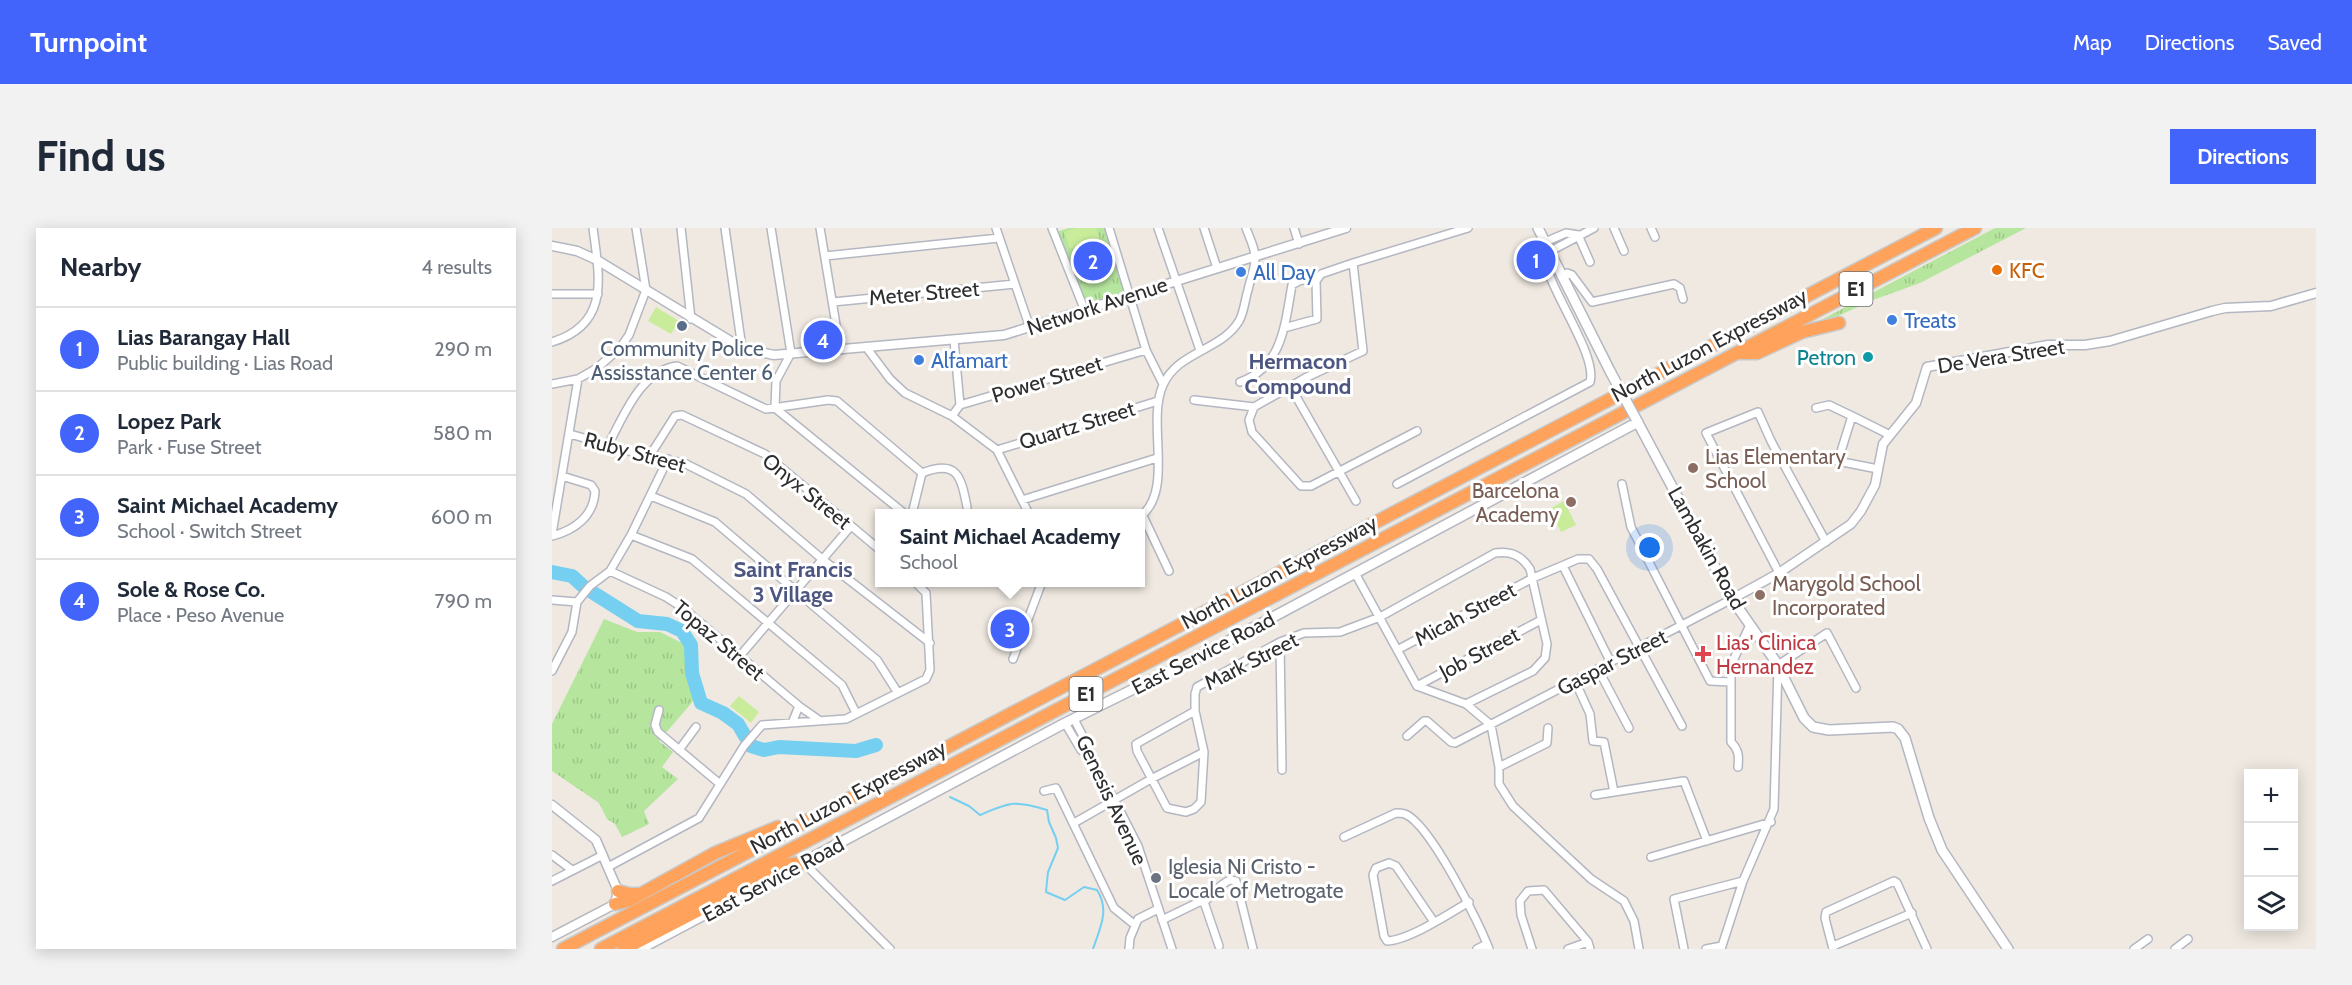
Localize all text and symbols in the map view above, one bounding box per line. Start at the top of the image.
text: Turnpoint [30,25,147,59]
text: Map [2073,30,2112,55]
text: Directions [2145,30,2234,55]
text: Saved [2267,30,2322,55]
button: Directions [2170,129,2316,184]
text: Find us [36,130,165,182]
pin: 1 [1516,237,1556,282]
pin: 2 [1074,238,1112,284]
text: Nearby [60,251,141,283]
text: 4 results [421,255,492,279]
place label: KFC [2009,258,2045,283]
place label: All Day [1253,260,1316,285]
marker: KFC [1990,263,2004,277]
marker: All Day [1234,265,1248,279]
street label: Network Avenue [1024,271,1171,341]
road number: E1 [1840,272,1872,306]
street label: Meter Street [868,276,980,310]
street label: North Luzon Expressway [1607,283,1812,407]
place label: Treats [1904,308,1956,333]
marker: Treats [1885,313,1899,327]
pin: 4 [804,318,842,362]
marker: Community Police Assisstance Center 6 [675,319,689,333]
text: Lias Barangay Hall [117,324,290,351]
street label: De Vera Street [1936,334,2066,378]
place label: Community Police Assisstance Center 6 [591,336,773,385]
text: 1 [76,337,83,361]
text: 290 m [434,337,492,361]
place label: Petron [1797,345,1856,370]
place label: Alfamart [931,348,1008,373]
district label: Hermacon Compound [1245,348,1351,400]
street label: Power Street [989,350,1105,408]
marker: Petron [1861,350,1875,364]
text: Public building · Lias Road [117,351,333,375]
marker: Alfamart [912,353,926,367]
street label: Quartz Street [1016,396,1138,454]
text: Lopez Park [117,408,221,435]
text: 2 [74,421,85,445]
text: 580 m [433,421,492,445]
street label: Ruby Street [581,426,689,478]
text: Park · Fuse Street [117,435,261,459]
place label: Lias Elementary School [1705,444,1846,493]
street label: Onyx Street [758,448,856,534]
marker: Lias Elementary School [1686,461,1700,475]
place label: Barcelona Academy [1472,478,1559,527]
street label: Lambakin Road [1663,482,1751,614]
text: Saint Michael Academy [117,492,338,519]
marker: Barcelona Academy [1564,495,1578,509]
text: 3 [74,505,85,529]
text: 600 m [431,505,492,529]
popup [875,509,1145,587]
street label: North Luzon Expressway [1177,510,1382,634]
text: School · Switch Street [117,519,302,543]
text: Saint Michael Academy [900,523,1121,550]
your location [1635,533,1664,562]
text: School [900,550,958,574]
district label: Saint Francis 3 Village [733,556,853,608]
place label: Marygold School Incorporated [1772,571,1921,620]
text: Sole & Rose Co. [117,576,265,603]
street label: Micah Street [1410,577,1520,651]
marker: Marygold School Incorporated [1753,588,1767,602]
text: 4 [73,589,86,613]
text: 790 m [435,589,492,613]
street label: Topaz Street [668,595,770,685]
text: Place · Peso Avenue [117,603,284,627]
pin: 3 [990,606,1030,652]
street label: East Service Road [1127,606,1279,700]
street label: Job Street [1434,622,1523,685]
street label: Gaspar Street [1553,624,1671,700]
street label: Mark Street [1200,627,1302,695]
place label: Lias' Clinica Hernandez [1716,630,1816,679]
marker: Lias' Clinica Hernandez [1694,645,1712,663]
road number: E1 [1070,677,1102,711]
street label: Genesis Avenue [1071,731,1153,869]
street label: North Luzon Expressway [746,735,951,859]
map controls [2244,769,2298,931]
button: + [2244,769,2298,823]
button: − [2244,823,2298,877]
street label: East Service Road [698,831,848,927]
place label: Iglesia Ni Cristo - Locale of Metrogate [1168,854,1344,903]
marker: Iglesia Ni Cristo - Locale of Metrogate [1149,871,1163,885]
button: layers [2244,877,2298,931]

